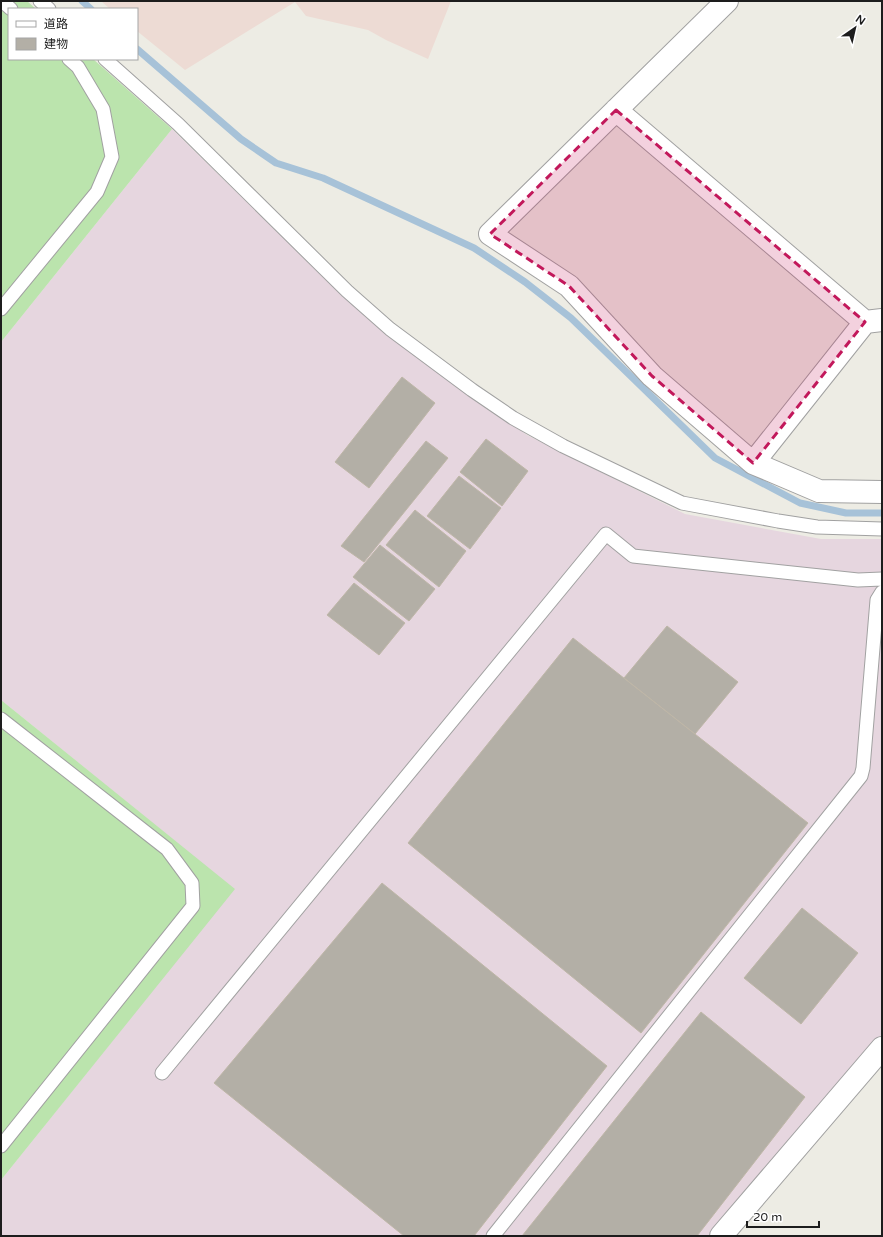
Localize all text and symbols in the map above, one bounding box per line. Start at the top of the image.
legend [8,8,138,60]
north arrow [835,8,875,48]
text: N [853,12,868,28]
text: 道路 [44,17,68,31]
text: 建物 [44,37,68,51]
scale bar [747,1203,819,1229]
text: 20 m [753,1210,782,1224]

